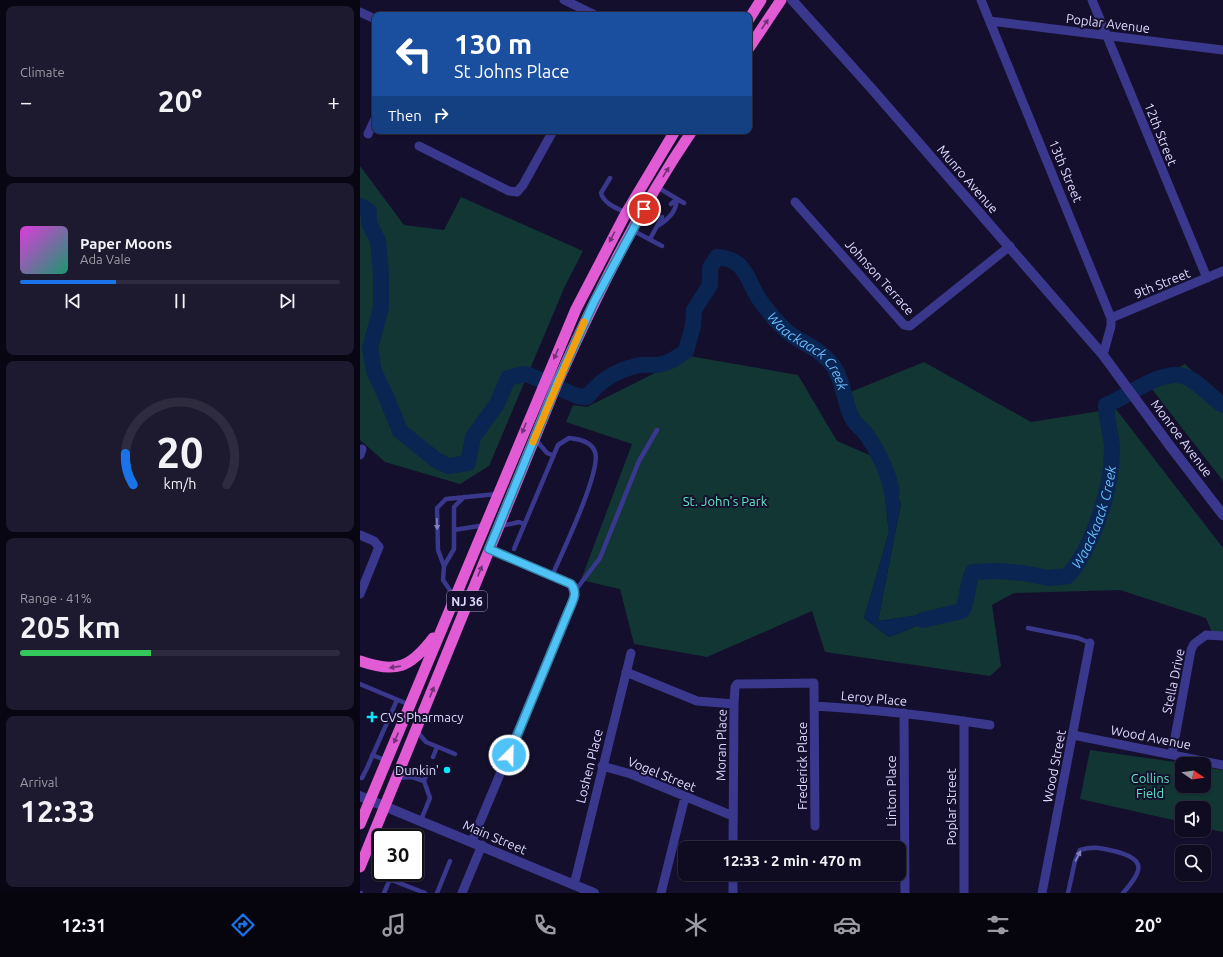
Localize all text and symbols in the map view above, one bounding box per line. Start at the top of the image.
street label: Poplar Avenue [1065,11,1151,35]
one-way arrow [761,19,769,29]
icon: left [388,28,440,80]
text: 130 m [454,28,532,59]
text: St Johns Place [454,61,570,81]
text: Climate [20,65,65,79]
text: 20° [158,84,202,118]
text: − [20,89,32,114]
text: + [328,89,340,114]
street label: 12th Street [1142,101,1180,167]
icon: right [430,104,452,126]
text: Then [388,107,422,124]
street label: 13th Street [1047,138,1085,204]
street label: Munro Avenue [935,142,1001,216]
one-way arrow [662,166,669,178]
pin [627,192,661,226]
icon: arrive [633,198,655,220]
one-way arrow [609,231,616,243]
text: Paper Moons [80,235,172,252]
street label: Johnson Terrace [843,237,917,317]
text: Ada Vale [80,252,131,266]
street label: 9th Street [1132,265,1192,301]
icon: previous [62,290,84,312]
icon: pause [169,290,191,312]
icon: next [276,290,298,312]
water label: Waackaack Creek [764,309,851,393]
one-way arrow [553,348,559,359]
street label: Monroe Avenue [1148,397,1216,479]
one-way arrow [521,423,527,435]
text: 20 [157,428,203,475]
water label: Waackaack Creek [1068,464,1119,571]
text: km/h [164,475,196,491]
park label: St. John's Park [683,494,768,508]
one-way arrow [434,518,440,531]
one-way arrow [477,564,483,576]
text: Range · 41% [20,591,92,605]
road number: NJ 36 [447,591,487,611]
text: 205 km [20,610,121,644]
street label: Stella Drive [1159,647,1187,715]
one-way arrow [388,664,401,670]
one-way arrow [430,685,436,697]
street label: Leroy Place [840,688,908,708]
street label: Moran Place [713,709,729,781]
place label: CVS Pharmacy [380,710,463,724]
marker: CVS Pharmacy [367,712,377,722]
street label: Frederick Place [795,722,809,810]
street label: Wood Avenue [1110,722,1192,752]
street label: Loshen Place [573,727,605,805]
street label: Wood Street [1040,728,1068,804]
one-way arrow [393,733,399,744]
position arrow [488,734,530,776]
street label: Vogel Street [626,754,698,794]
street label: Linton Place [884,755,898,827]
north arrow [1175,757,1211,793]
map controls [1175,757,1211,881]
place label: Dunkin' [395,763,439,777]
marker: Dunkin' [442,765,452,775]
street label: Poplar Street [944,768,958,846]
park label: Collins Field [1131,771,1170,800]
text: Arrival [20,775,58,789]
text: 12:33 [20,794,95,828]
button: sound [1175,801,1211,837]
street label: Main Street [461,817,529,857]
speed limit sign: 30 [372,829,424,881]
button: search [1175,845,1211,881]
one-way arrow [1075,850,1081,862]
text: 12:33 · 2 min · 470 m [723,852,861,869]
icon: directions [229,911,257,939]
icon: music [380,911,408,939]
icon: phone [531,911,559,939]
icon: climate [682,911,710,939]
icon: car [833,911,861,939]
icon: filters [984,911,1012,939]
text: 12:31 [61,915,107,935]
text: 20° [1135,915,1162,935]

